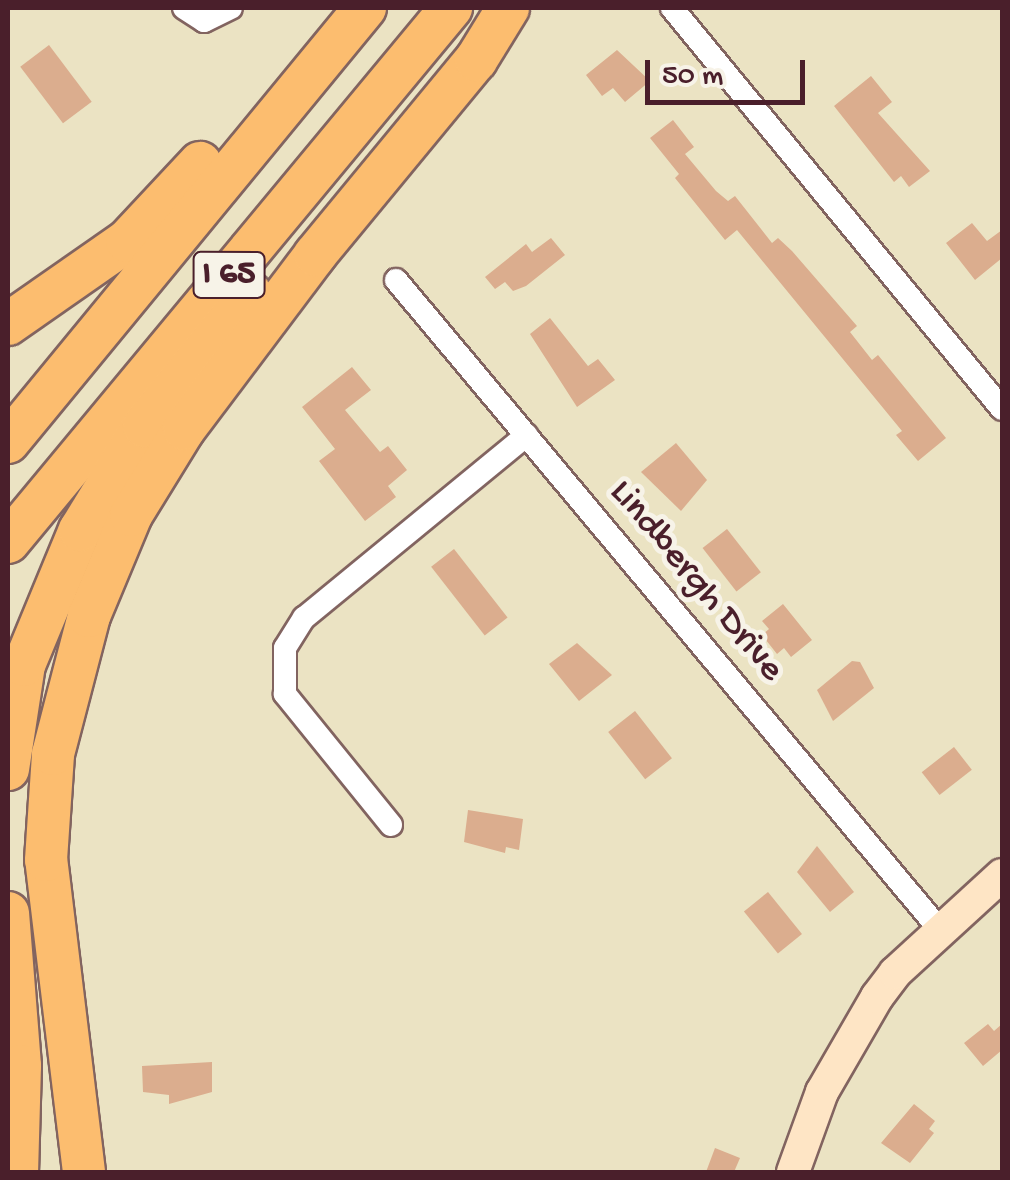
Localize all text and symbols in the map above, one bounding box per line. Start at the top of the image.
scale bar [650,40,810,102]
text: 50 m [662,60,723,95]
road number: I 65 [192,245,266,305]
street label: Lindbergh Drive [597,472,793,692]

